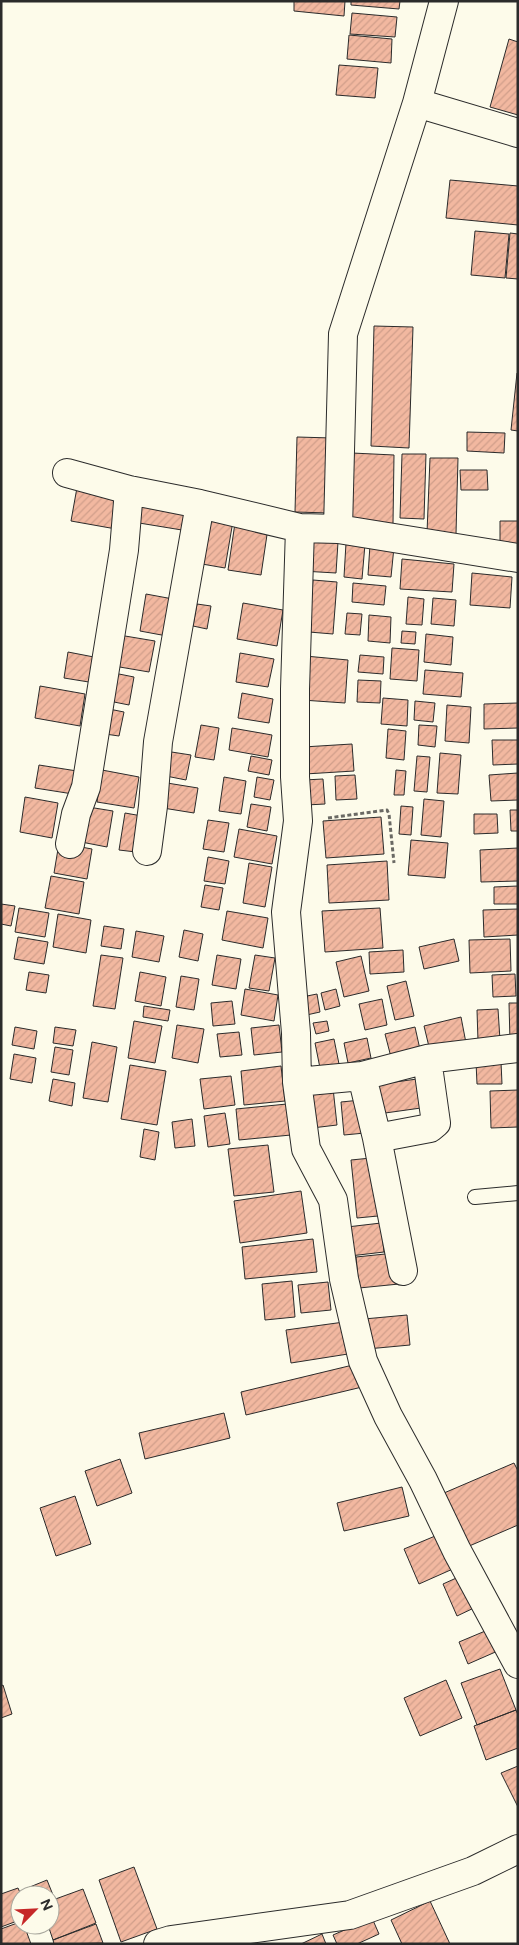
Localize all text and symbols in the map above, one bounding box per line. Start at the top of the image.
north arrow [10,1885,60,1935]
text: N [36,1897,56,1913]

